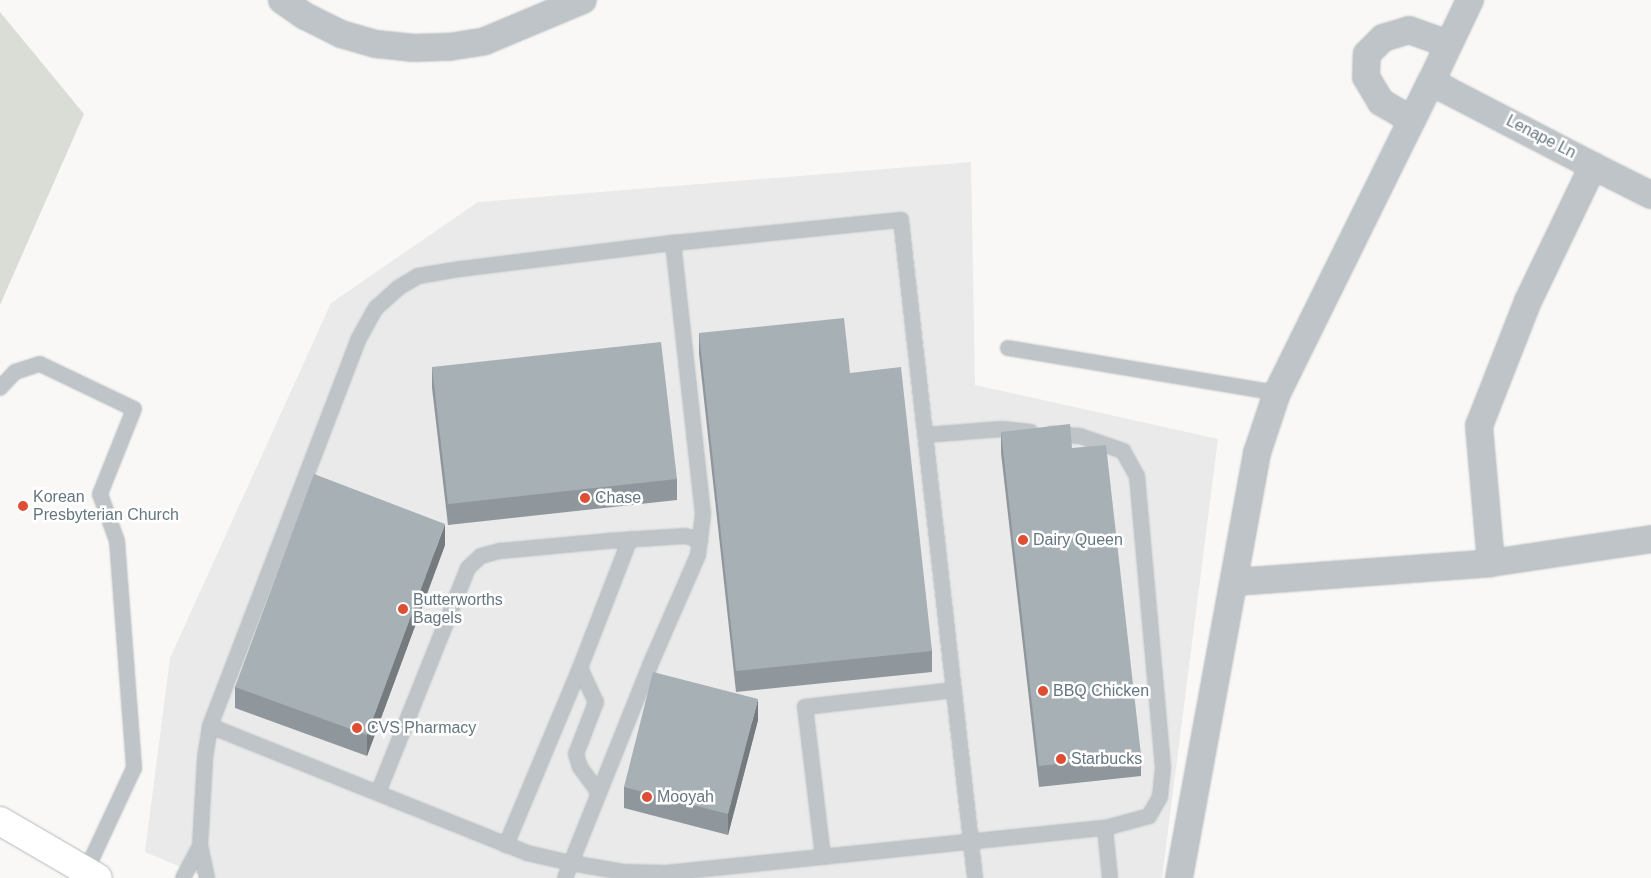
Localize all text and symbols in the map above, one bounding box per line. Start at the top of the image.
street label: Lenape Ln [1503,111,1579,163]
place label: Korean Presbyterian Church [33,487,179,525]
place label: Chase [595,488,641,508]
marker: Chase [579,492,591,504]
marker: Korean Presbyterian Church [17,500,29,512]
place label: Dairy Queen [1033,530,1123,550]
marker: Dairy Queen [1017,534,1029,546]
place label: Butterworths Bagels [413,590,503,628]
marker: Butterworths Bagels [397,603,409,615]
place label: BBQ Chicken [1053,681,1149,701]
marker: BBQ Chicken [1037,685,1049,697]
place label: CVS Pharmacy [367,718,476,738]
marker: CVS Pharmacy [351,722,363,734]
place label: Starbucks [1071,749,1142,769]
marker: Starbucks [1055,753,1067,765]
place label: Mooyah [657,787,714,807]
marker: Mooyah [641,791,653,803]

